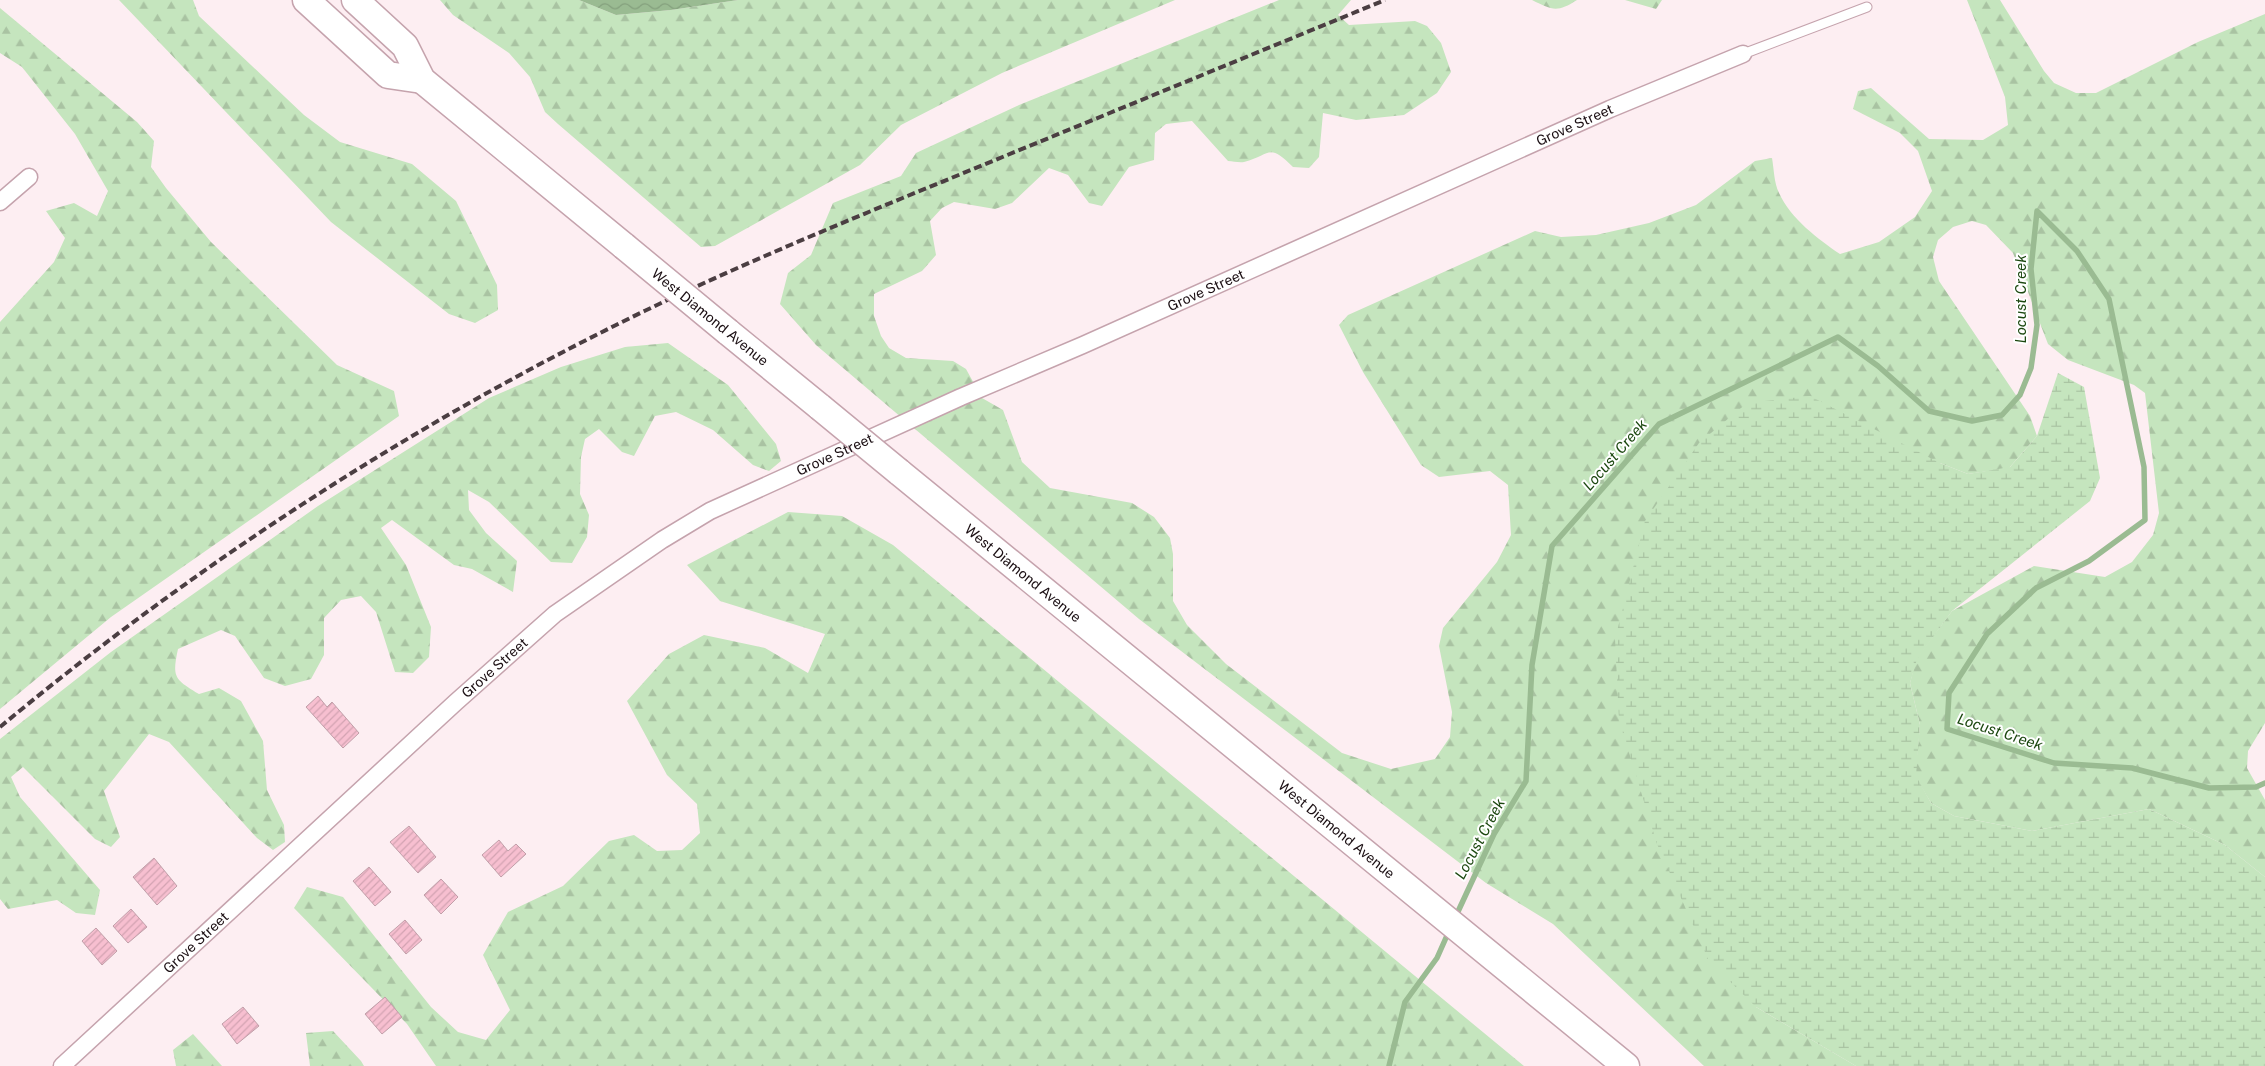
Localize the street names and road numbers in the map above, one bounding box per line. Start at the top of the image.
street label: Grove Street [1534,101,1616,149]
street label: West Diamond Avenue [649,265,772,369]
street label: Grove Street [1165,266,1247,314]
street label: Grove Street [794,430,876,479]
street label: West Diamond Avenue [962,521,1084,625]
street label: Grove Street [458,634,531,701]
street label: West Diamond Avenue [1275,777,1398,882]
street label: Grove Street [160,909,231,976]

